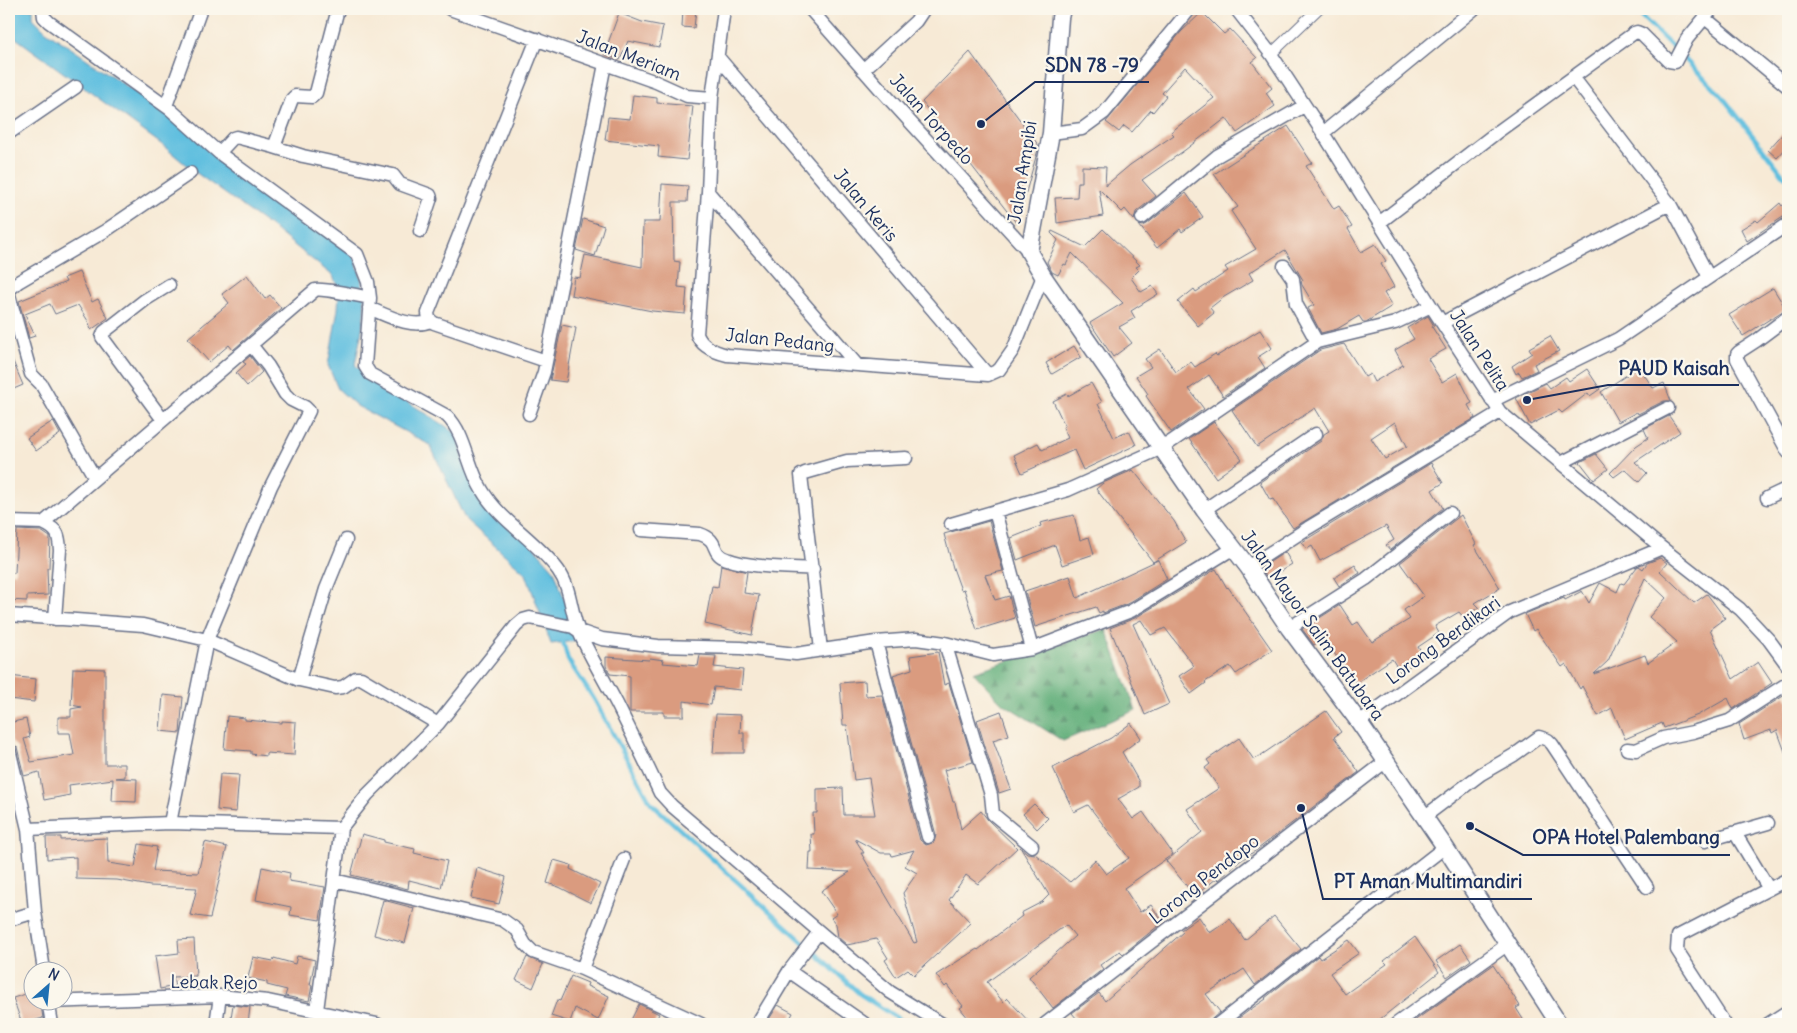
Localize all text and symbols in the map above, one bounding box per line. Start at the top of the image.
street label: Jalan Meriam [574,25,685,86]
callout: SDN 78 -79 [1035,48,1149,82]
text: SDN 78 -79 [1045,53,1139,77]
street label: Jalan Torpedo [885,69,979,169]
street label: Jalan Ampibi [1003,119,1041,225]
street label: Jalan Keris [829,164,903,246]
street label: Jalan Pelita [1445,305,1515,395]
street label: Jalan Pedang [724,323,836,357]
callout: PAUD Kaisah [1608,351,1739,385]
text: PAUD Kaisah [1618,356,1730,380]
street label: Jalan Mayor Salim Batubara [1236,525,1390,725]
street label: Lorong Berdikari [1381,591,1505,689]
callout: OPA Hotel Palembang [1523,821,1730,855]
text: OPA Hotel Palembang [1532,825,1720,849]
street label: Lorong Pendopo [1144,829,1264,929]
callout: PT Aman Multimandiri [1323,865,1532,899]
text: PT Aman Multimandiri [1334,869,1522,893]
north arrow [22,960,72,1010]
text: N [46,964,62,985]
street label: Lebak Rejo [170,970,258,994]

